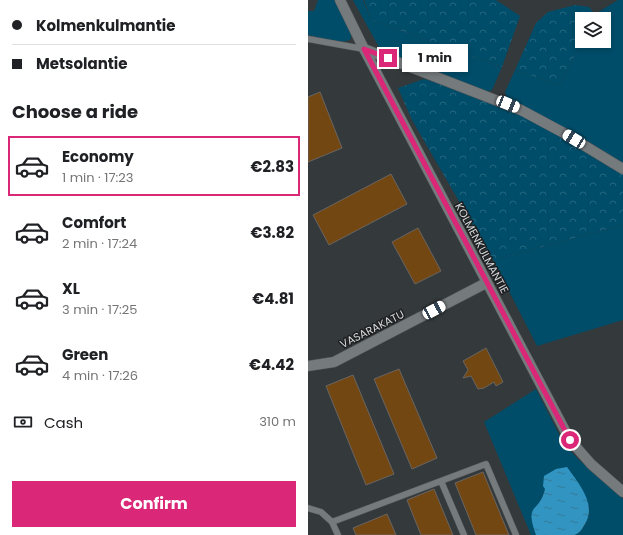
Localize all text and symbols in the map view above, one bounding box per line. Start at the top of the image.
map controls [575,12,611,48]
button: layers [575,12,611,48]
text: Kolmenkulmantie [36,15,175,36]
callout: 1 min [402,44,468,72]
text: 1 min [418,48,452,67]
route end [379,49,397,67]
text: Metsolantie [36,53,128,74]
car [495,94,521,114]
text: Choose a ride [12,99,138,124]
car [561,128,587,150]
text: Economy [62,146,134,167]
icon: car [14,148,50,184]
text: €2.83 [250,156,294,177]
text: 1 min · 17:23 [62,168,133,187]
street label: KOLMENKULMANTIE [451,200,513,296]
text: Comfort [62,212,126,233]
icon: car [14,214,50,250]
text: €3.82 [250,222,294,243]
text: 2 min · 17:24 [62,234,137,253]
text: XL [62,278,80,299]
icon: car [14,280,50,316]
text: €4.81 [252,288,294,309]
car [421,299,447,321]
text: 3 min · 17:25 [62,300,137,319]
street label: VASARAKATU [337,306,407,352]
text: Green [62,344,108,365]
icon: car [14,346,50,382]
text: €4.42 [249,354,294,375]
text: 4 min · 17:26 [62,366,138,385]
icon: cash [12,411,34,433]
text: Cash [44,412,83,433]
text: 310 m [259,412,296,431]
route start [561,431,579,449]
button: Confirm [12,481,296,527]

